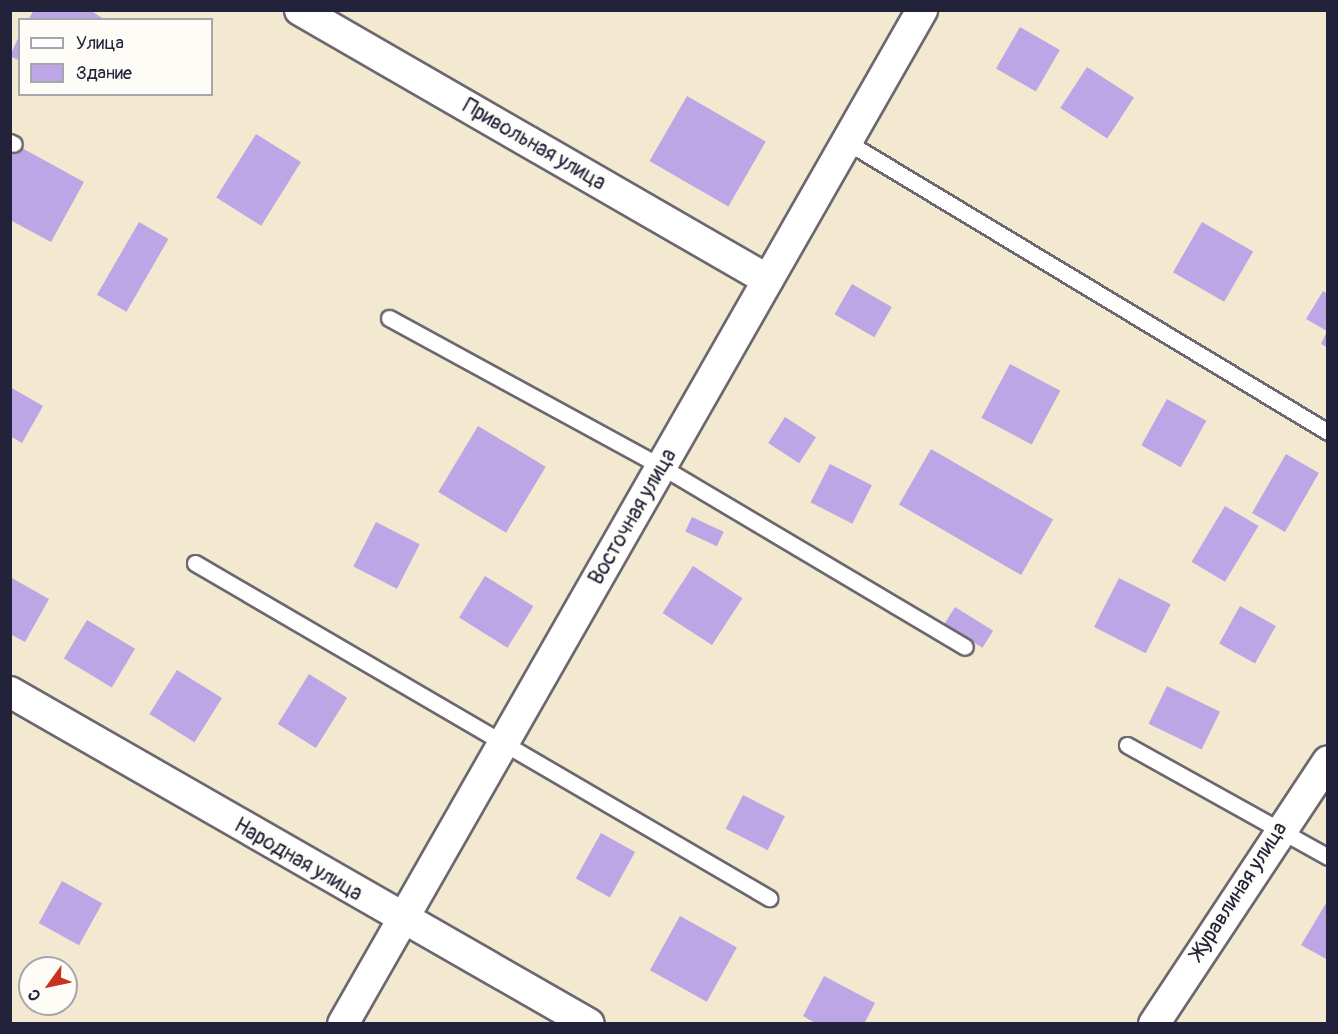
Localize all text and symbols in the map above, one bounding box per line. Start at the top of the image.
legend [18,18,213,96]
text: Улица [76,32,124,55]
text: Здание [76,62,132,85]
street label: Привольная улица [458,94,610,196]
street label: Восточная улица [584,445,682,589]
street label: Народная улица [229,813,367,907]
street label: Журавлиная улица [1185,817,1293,965]
north arrow [18,956,78,1016]
text: С [24,985,46,1004]

